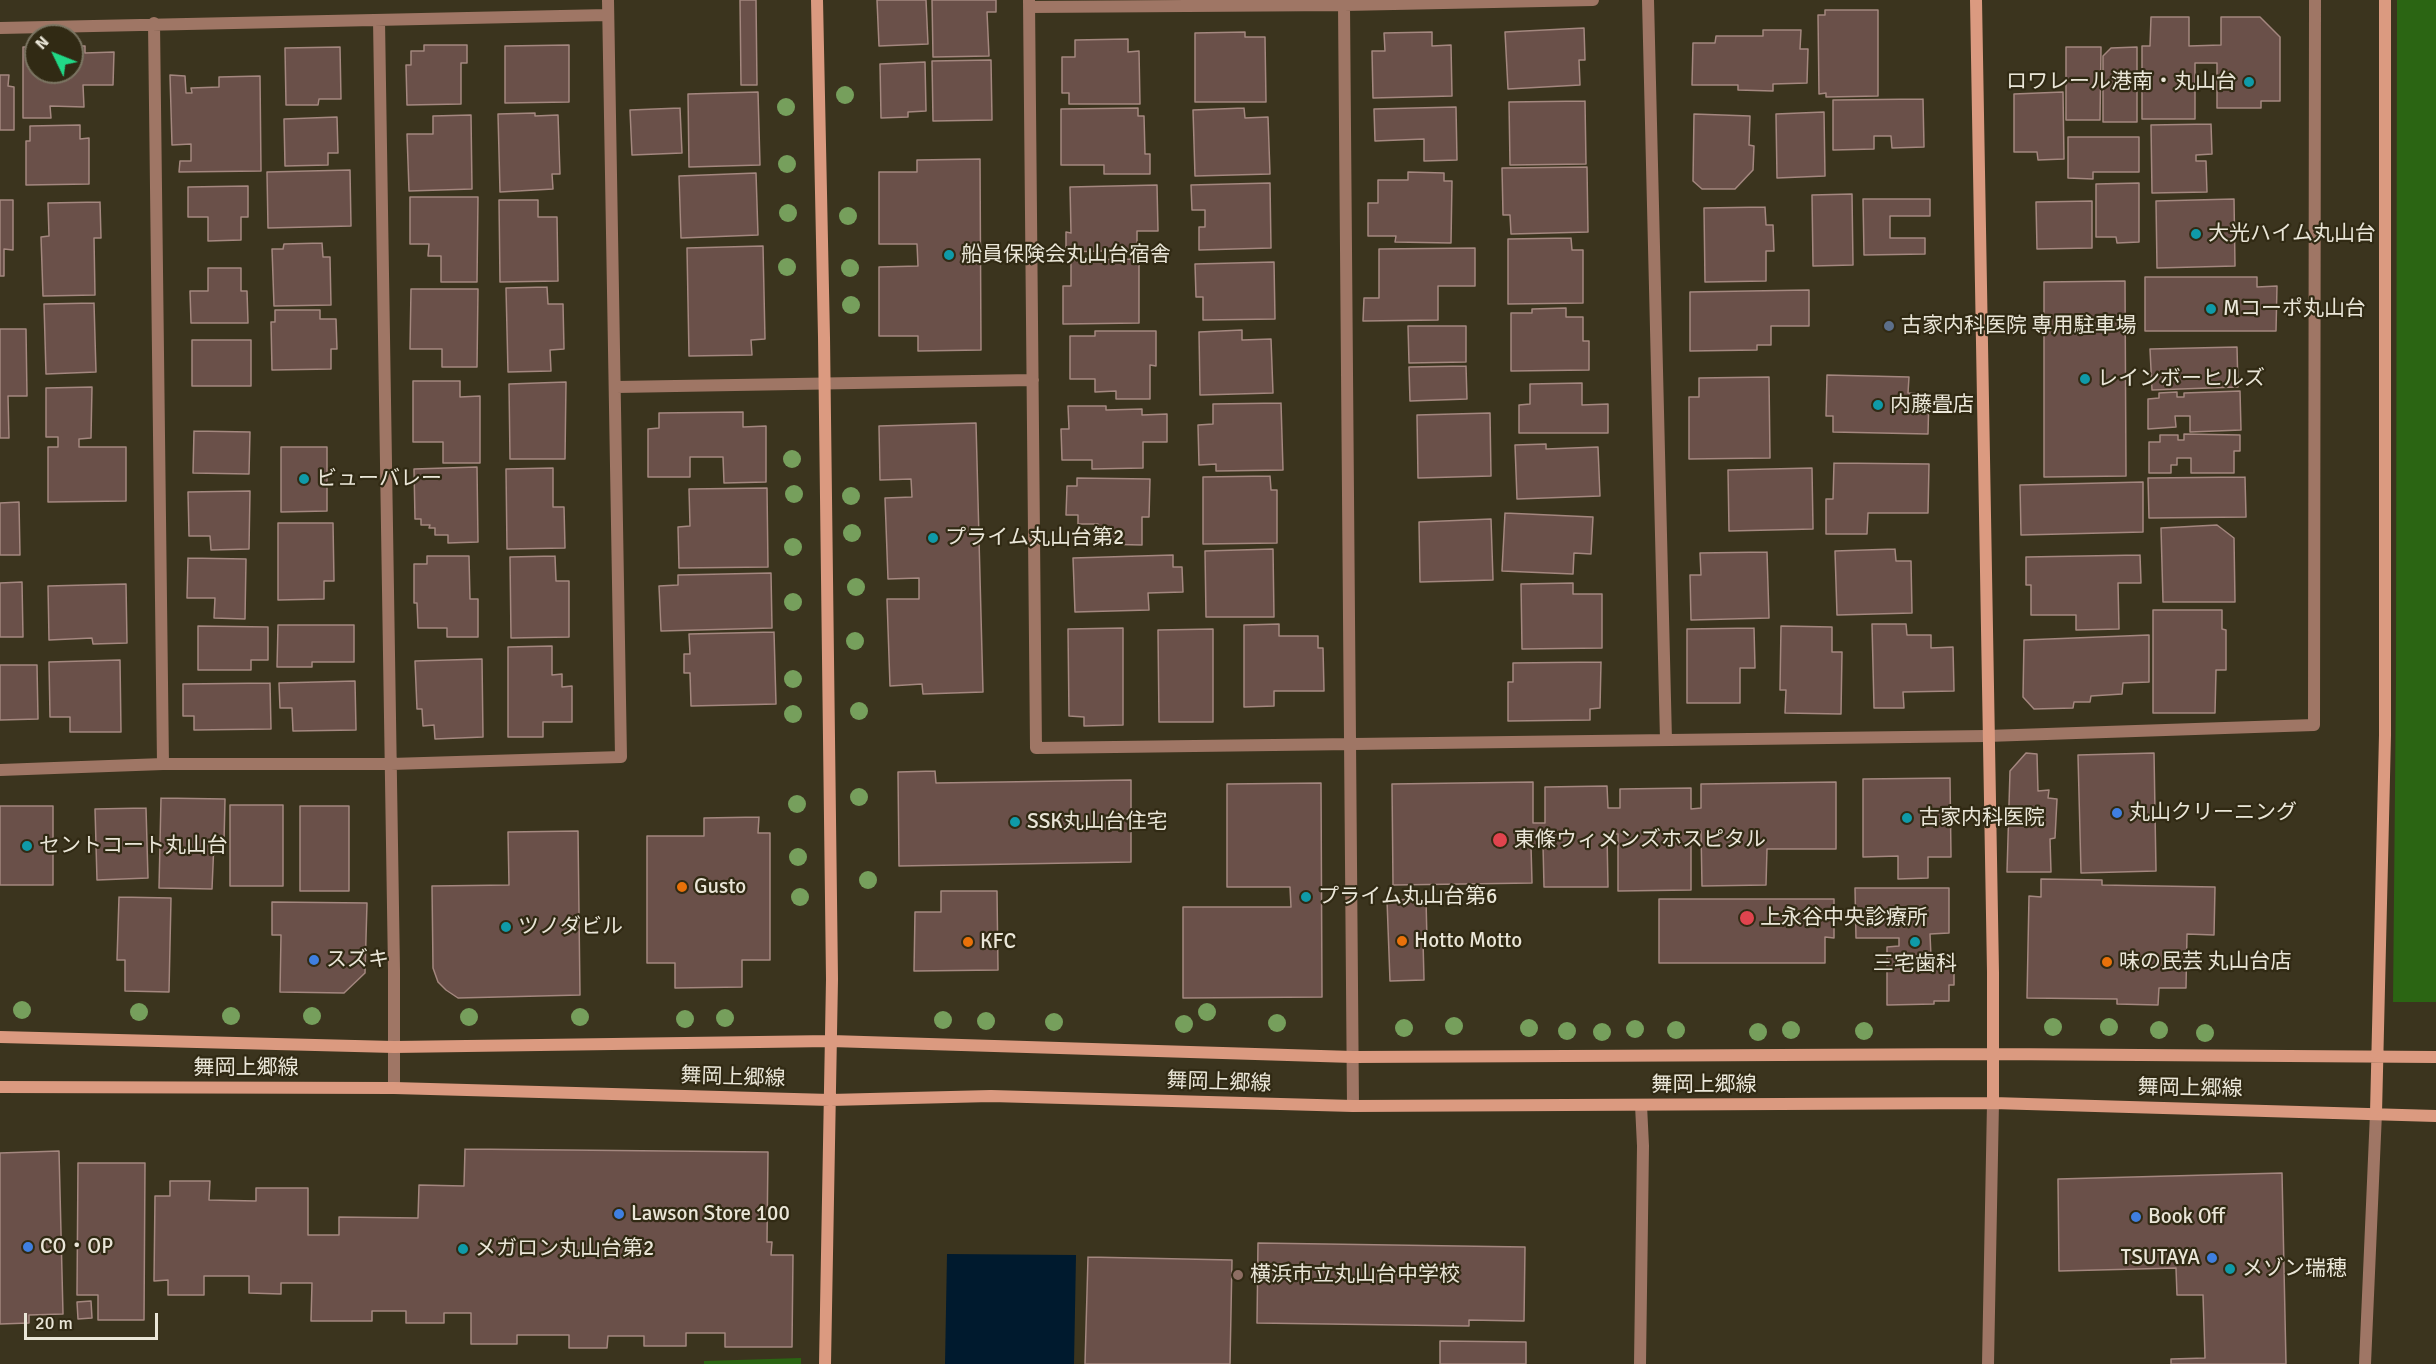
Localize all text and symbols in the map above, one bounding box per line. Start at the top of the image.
north arrow [24,24,84,84]
text: N [31,32,53,54]
place label: ロワレール港南・丸山台 [2006,69,2237,95]
marker: ロワレール港南・丸山台 [2242,75,2256,89]
place label: 大光ハイム丸山台 [2208,221,2376,247]
marker: 大光ハイム丸山台 [2189,227,2203,241]
place label: 船員保険会丸山台宿舎 [961,242,1171,268]
marker: 船員保険会丸山台宿舎 [942,248,956,262]
place label: Mコーポ丸山台 [2223,296,2366,322]
marker: Mコーポ丸山台 [2204,302,2218,316]
place label: 古家内科医院 専用駐車場 [1901,313,2137,339]
marker: 古家内科医院 専用駐車場 [1882,319,1896,333]
place label: レインボーヒルズ [2097,366,2265,392]
marker: レインボーヒルズ [2078,372,2092,386]
place label: 内藤畳店 [1890,392,1974,418]
marker: 内藤畳店 [1871,398,1885,412]
place label: ビューバレー [316,466,442,492]
marker: ビューバレー [297,472,311,486]
place label: プライム丸山台第2 [945,525,1124,551]
marker: プライム丸山台第2 [926,531,940,545]
place label: 丸山クリーニング [2129,800,2297,826]
place label: 古家内科医院 [1919,805,2045,831]
marker: 丸山クリーニング [2110,806,2124,820]
place label: SSK丸山台住宅 [1027,809,1168,835]
marker: 古家内科医院 [1900,811,1914,825]
marker: SSK丸山台住宅 [1008,815,1022,829]
place label: 東條ウィメンズホスピタル [1514,827,1766,853]
marker: 東條ウィメンズホスピタル [1491,831,1509,849]
place label: セントコート丸山台 [39,833,228,859]
marker: セントコート丸山台 [20,839,34,853]
place label: Gusto [694,874,746,900]
marker: Gusto [675,880,689,894]
place label: プライム丸山台第6 [1318,884,1497,910]
marker: プライム丸山台第6 [1299,890,1313,904]
place label: 上永谷中央診療所 [1760,905,1928,931]
marker: 上永谷中央診療所 [1738,909,1756,927]
place label: ツノダビル [518,914,623,940]
marker: ツノダビル [499,920,513,934]
place label: Hotto Motto [1414,928,1522,954]
place label: KFC [980,929,1016,955]
marker: Hotto Motto [1395,934,1409,948]
marker: KFC [961,935,975,949]
marker: 三宅歯科 [1908,935,1922,949]
place label: スズキ [326,947,389,973]
place label: 味の民芸 丸山台店 [2119,949,2292,975]
place label: 三宅歯科 [1873,951,1957,977]
marker: スズキ [307,953,321,967]
marker: 味の民芸 丸山台店 [2100,955,2114,969]
street label: 舞岡上郷線 [194,1055,298,1081]
street label: 舞岡上郷線 [680,1064,786,1092]
street label: 舞岡上郷線 [1166,1069,1272,1097]
street label: 舞岡上郷線 [1652,1072,1756,1098]
street label: 舞岡上郷線 [2137,1075,2243,1103]
place label: Lawson Store 100 [631,1201,790,1227]
place label: Book Off [2148,1204,2225,1230]
marker: Lawson Store 100 [612,1207,626,1221]
marker: Book Off [2129,1210,2143,1224]
place label: CO・OP [40,1234,113,1260]
place label: メガロン丸山台第2 [475,1236,654,1262]
marker: CO・OP [21,1240,35,1254]
marker: メガロン丸山台第2 [456,1242,470,1256]
place label: TSUTAYA [2121,1245,2200,1271]
marker: TSUTAYA [2205,1251,2219,1265]
place label: メゾン瑞穂 [2242,1256,2347,1282]
place label: 横浜市立丸山台中学校 [1250,1262,1460,1288]
marker: メゾン瑞穂 [2223,1262,2237,1276]
marker: 横浜市立丸山台中学校 [1231,1268,1245,1282]
scale bar [27,1301,160,1339]
text: 20 m [35,1312,73,1334]

